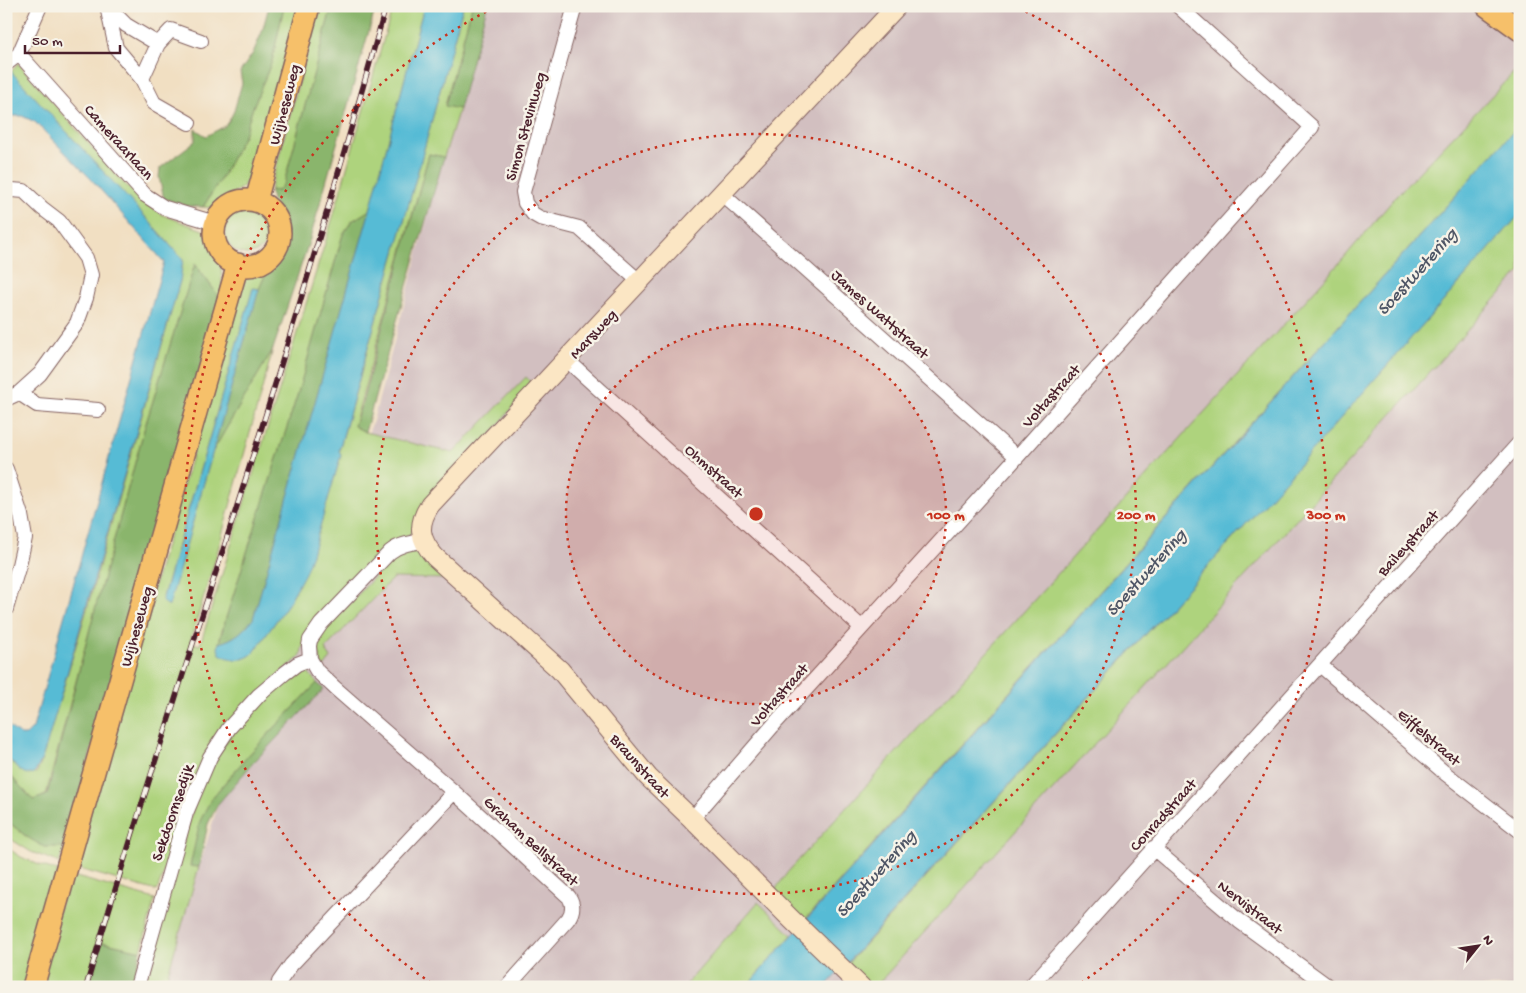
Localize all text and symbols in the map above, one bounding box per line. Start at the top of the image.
scale bar [25,22,120,54]
text: 50 m [32,33,63,51]
street label: Wijheseweg [267,63,306,147]
street label: Simon Stevinweg [503,70,552,183]
street label: Cameraarlaan [79,102,157,185]
water label: Soestwetering [1373,224,1464,321]
street label: James Wattstraat [826,267,932,365]
street label: Marsweg [567,306,622,364]
street label: Voltastraat [1019,361,1087,434]
street label: Ohmstraat [680,441,747,505]
centre of rings [747,505,765,523]
street label: Baileystraat [1374,506,1445,582]
text: 100 m [926,507,965,525]
text: 200 m [1117,507,1156,525]
text: 300 m [1305,507,1346,525]
water label: Soestwetering [1102,525,1193,622]
street label: Wijheseweg [118,585,159,669]
street label: Voltastraat [747,660,815,733]
street label: Eiffelstraat [1392,706,1464,772]
street label: Braunstraat [604,730,673,805]
street label: Sekdoornsedijk [149,761,200,864]
street label: Conradstraat [1127,775,1203,856]
street label: Graham Bellstraat [478,794,582,892]
water label: Soestwetering [832,826,923,923]
street label: Nervistraat [1213,877,1286,941]
north arrow [1454,920,1504,970]
text: N [1477,933,1497,949]

